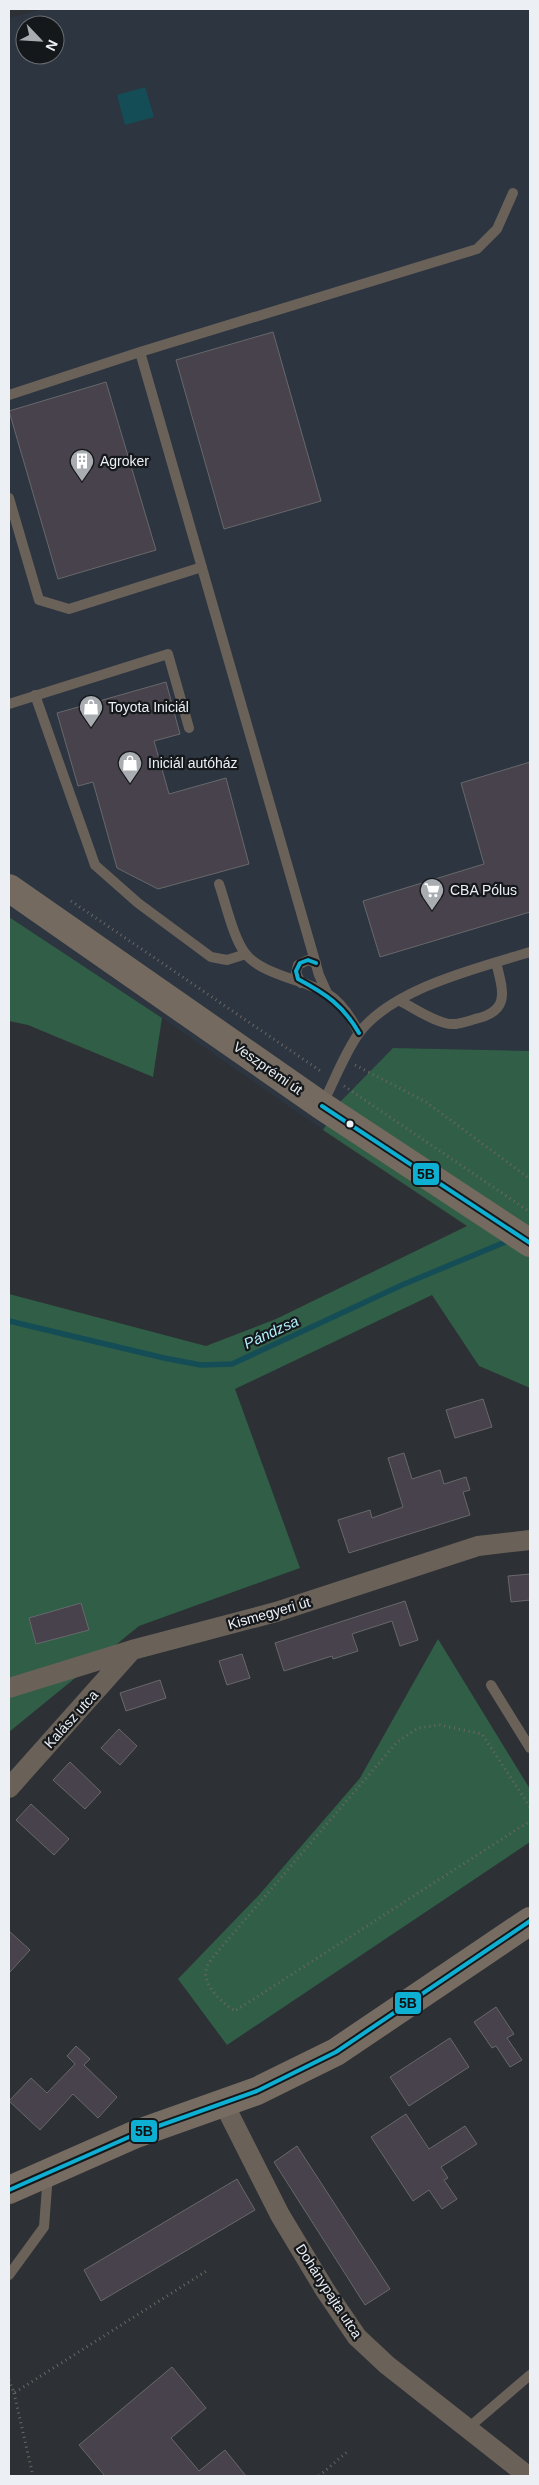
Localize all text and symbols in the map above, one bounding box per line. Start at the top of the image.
north arrow [15,15,65,65]
text: N [42,38,61,53]
building icon: Agroker [69,448,95,482]
place label: Agroker [100,453,149,469]
shop icon: Toyota Iniciál [78,694,104,728]
place label: Toyota Iniciál [108,699,189,715]
shop icon: Iniciál autóház [117,750,143,784]
place label: Iniciál autóház [148,755,238,771]
supermarket icon: CBA Pólus [419,877,445,911]
place label: CBA Pólus [450,882,517,898]
street label: Veszprémi út [230,1038,306,1098]
unlabelled marker [345,1119,355,1129]
line badge: 5B [412,1162,440,1186]
text: 5B [417,1166,435,1182]
water label: Pándzsa [241,1312,301,1352]
street label: Kismegyeri út [226,1594,312,1632]
street label: Kalász utca [41,1687,101,1751]
line badge: 5B [394,1991,422,2015]
text: 5B [399,1995,417,2011]
line badge: 5B [130,2119,158,2143]
text: 5B [135,2123,153,2139]
street label: Dohánypajta utca [293,2241,365,2341]

